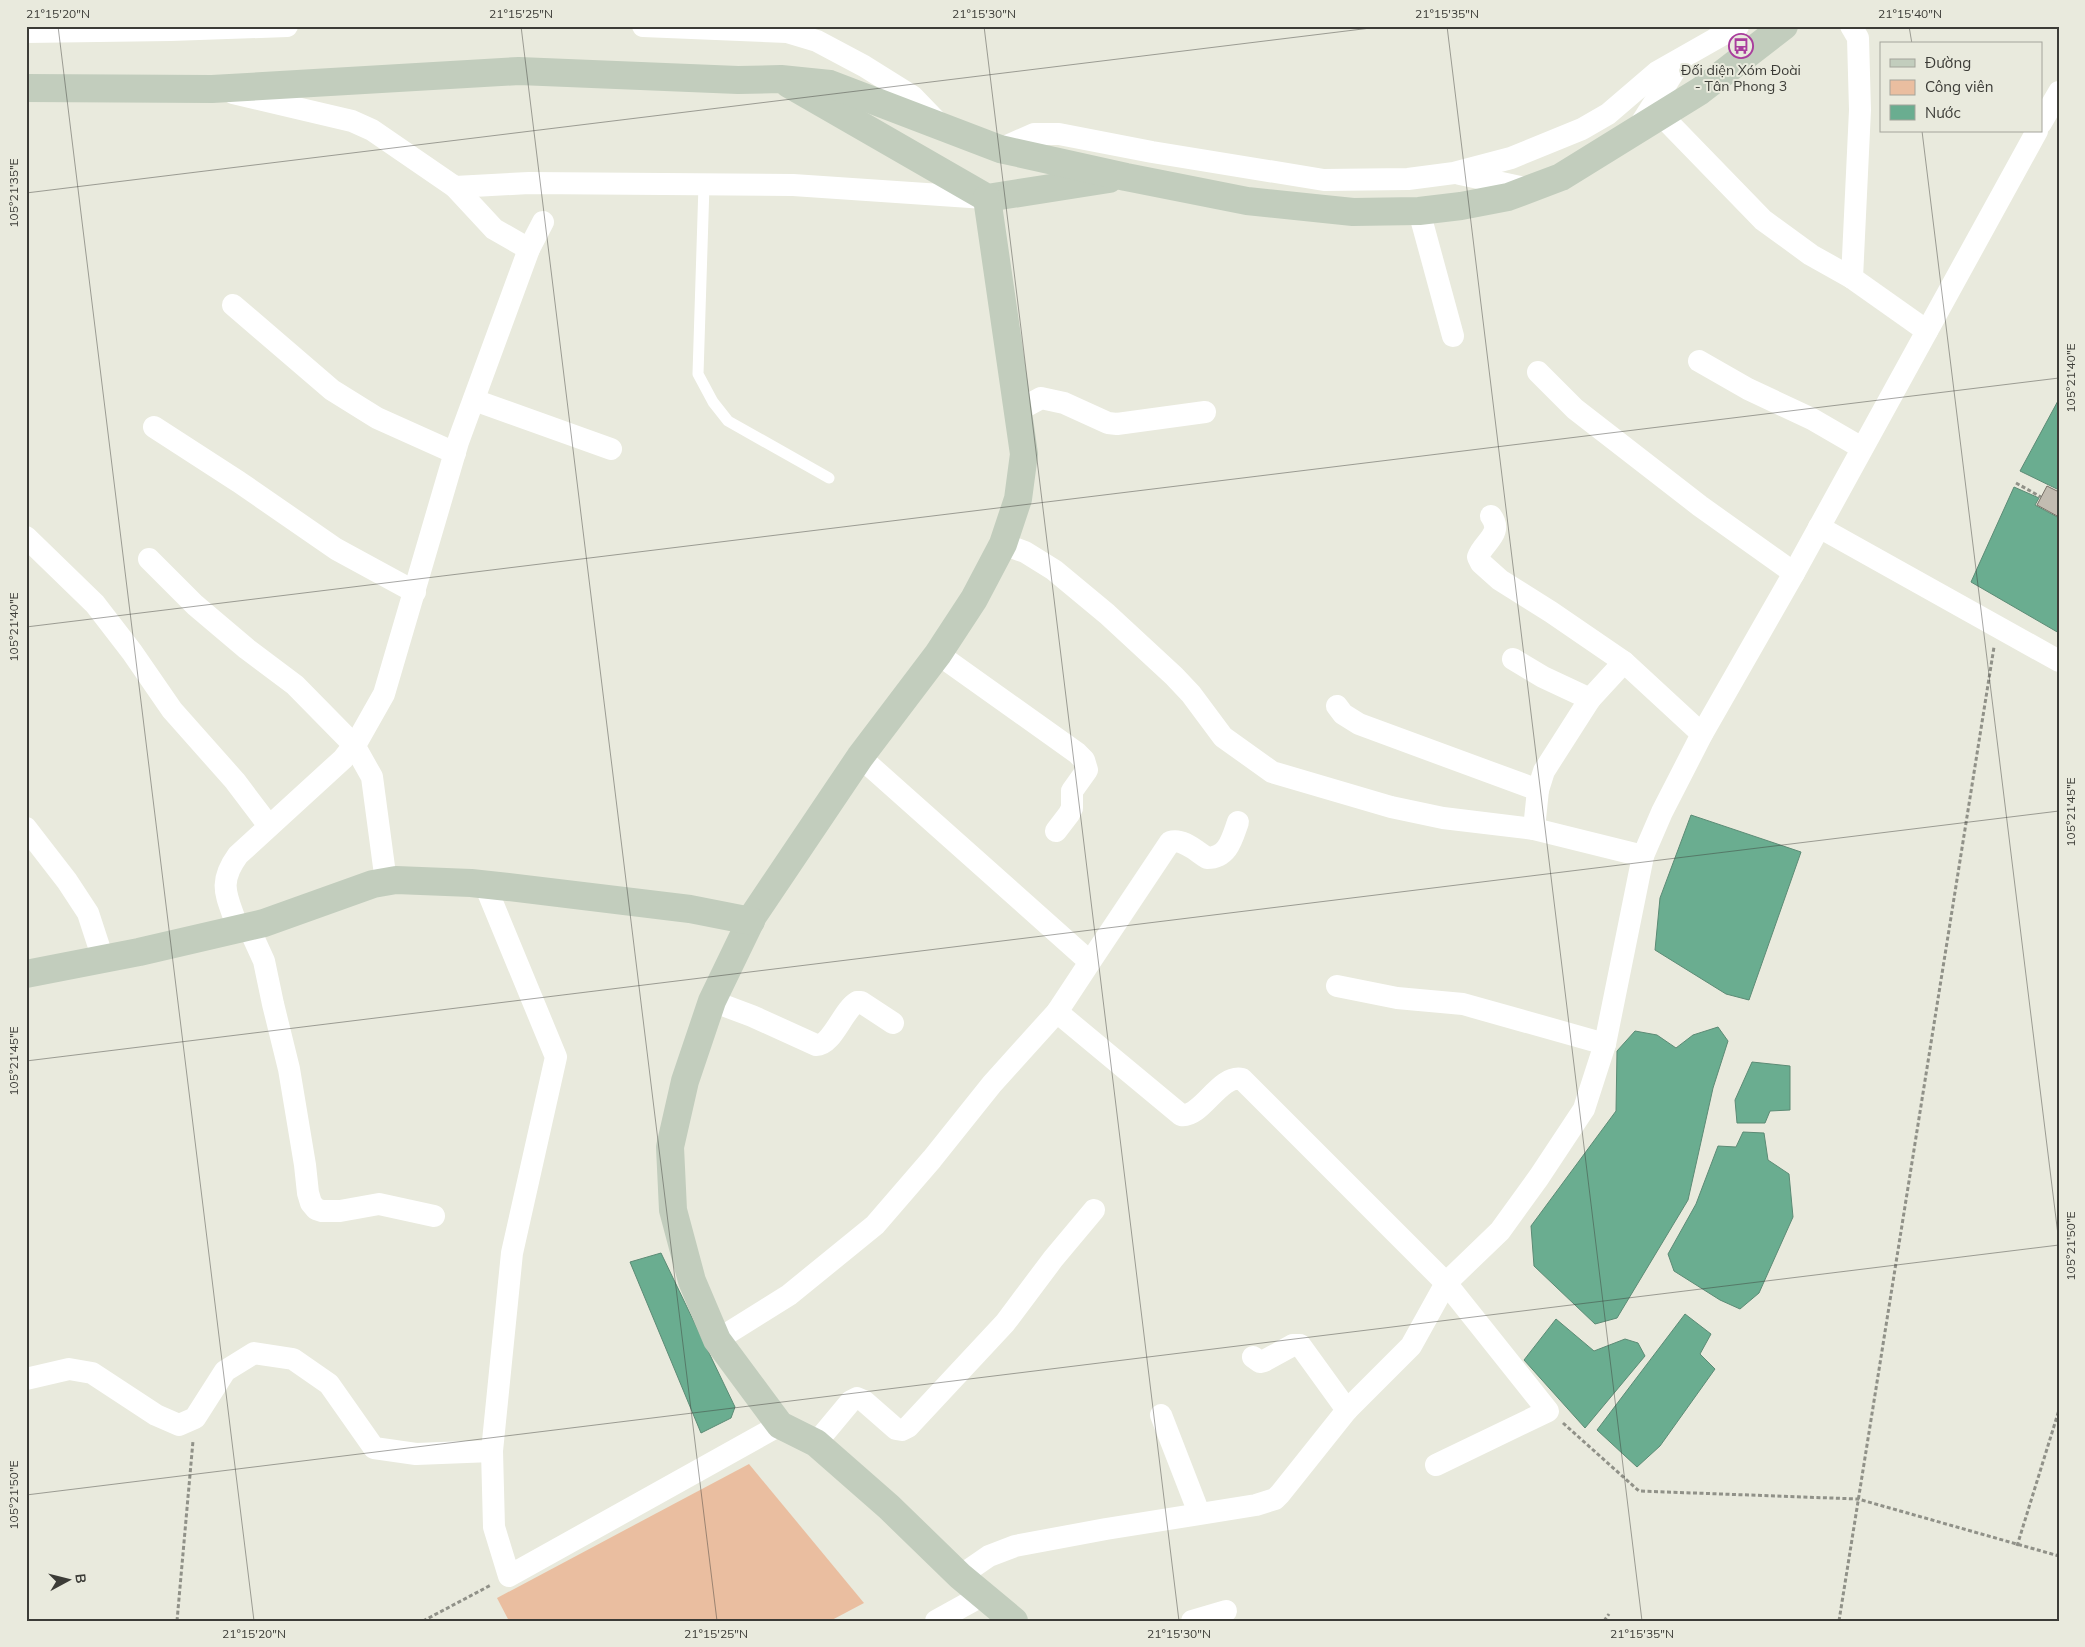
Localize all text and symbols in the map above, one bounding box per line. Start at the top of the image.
text: 21°15'20"N [26,6,90,21]
text: 21°15'25"N [489,6,553,21]
text: 21°15'30"N [952,6,1016,21]
text: 21°15'35"N [1415,6,1479,21]
text: 21°15'40"N [1878,6,1942,21]
bus stop icon: Đối diện Xóm Đoài - Tân Phong 3 [1728,33,1754,59]
legend [1880,42,2042,132]
text: Đường [1925,53,1971,72]
place label: Đối diện Xóm Đoài - Tân Phong 3 [1681,61,1801,95]
text: Công viên [1925,77,1994,96]
text: Nước [1925,103,1961,122]
text: 105°21'35"E [6,158,21,228]
text: 105°21'40"E [2063,343,2078,413]
text: 105°21'40"E [6,592,21,662]
text: 105°21'45"E [2063,777,2078,847]
text: 105°21'45"E [6,1026,21,1096]
text: 105°21'50"E [2063,1211,2078,1281]
text: 105°21'50"E [6,1460,21,1530]
north arrow [42,1554,92,1604]
text: B [71,1573,90,1585]
text: 21°15'20"N [222,1626,286,1641]
text: 21°15'25"N [684,1626,748,1641]
text: 21°15'30"N [1147,1626,1211,1641]
text: 21°15'35"N [1610,1626,1674,1641]

